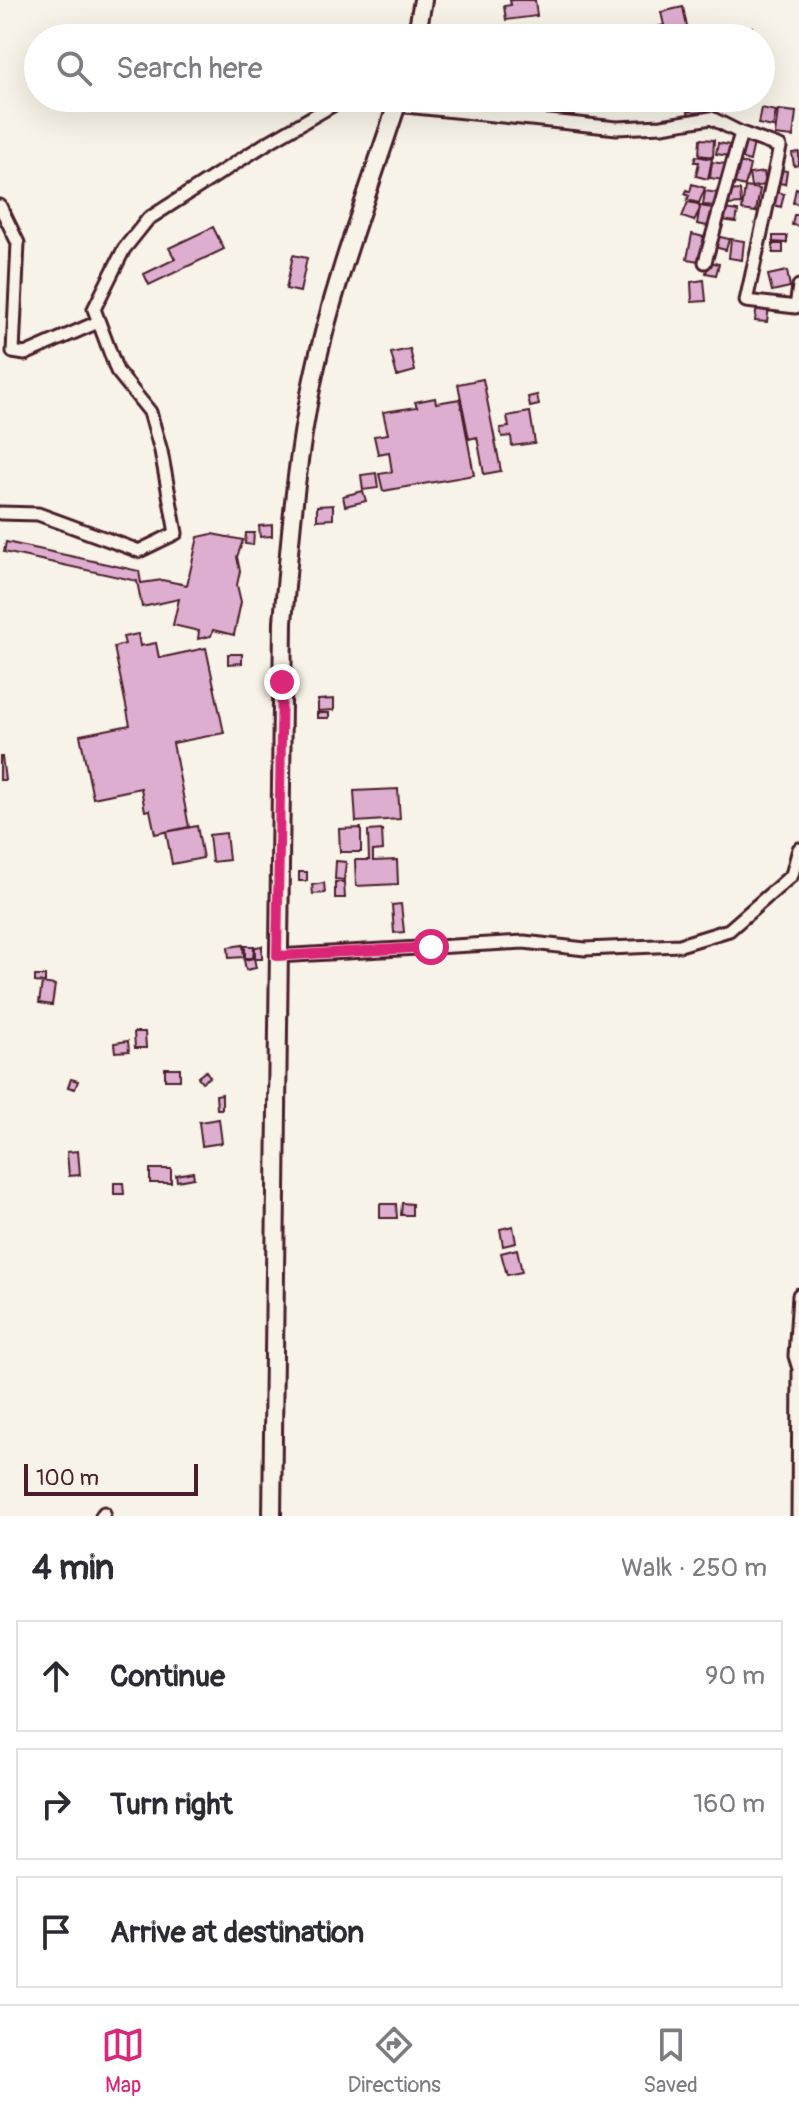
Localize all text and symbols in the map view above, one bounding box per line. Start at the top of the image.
search box [24,24,775,112]
icon: search [52,46,96,90]
text: Search here [116,50,263,87]
route end [264,664,300,700]
route start [413,929,449,965]
scale bar [24,1460,198,1496]
text: 100 m [36,1464,99,1492]
text: 4 min [32,1547,114,1590]
text: Walk · 250 m [621,1552,767,1584]
icon: ahead [34,1654,78,1698]
text: Continue [110,1658,225,1695]
text: 90 m [705,1660,765,1692]
icon: right [34,1782,78,1826]
text: Turn right [110,1786,233,1823]
text: 160 m [693,1788,765,1820]
icon: arrive [34,1910,78,1954]
text: Arrive at destination [110,1914,364,1951]
tab: Map [101,2023,145,2099]
tab: Directions [348,2023,441,2099]
tab: Saved [643,2023,698,2099]

